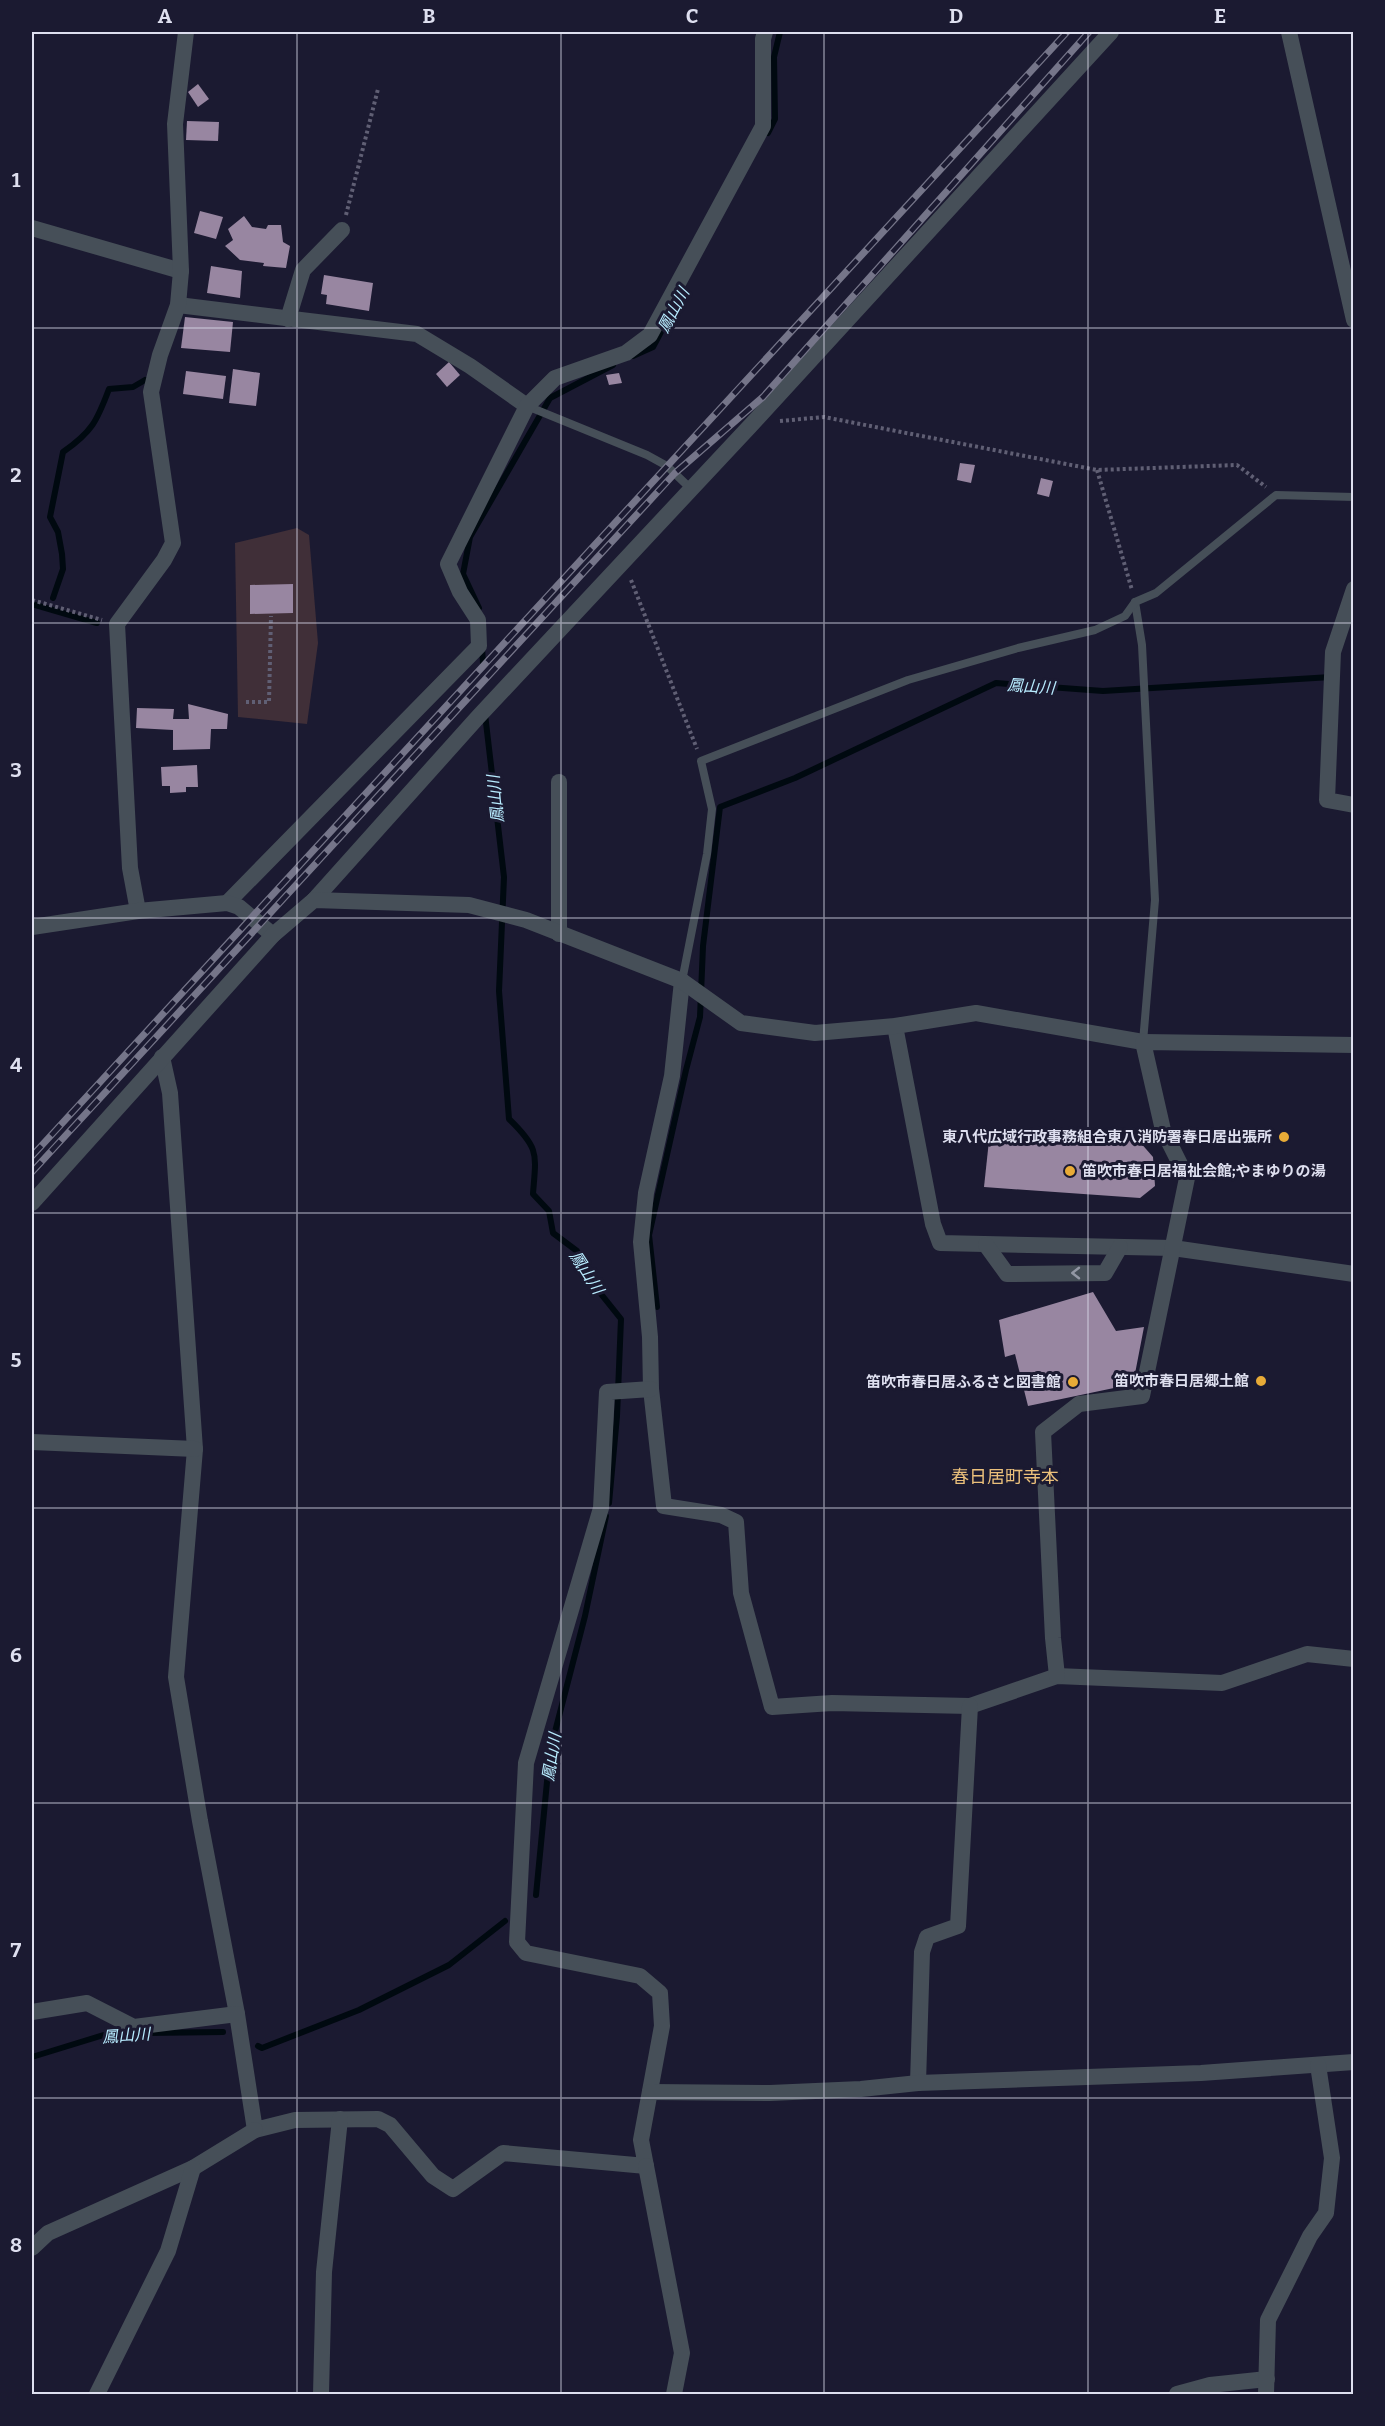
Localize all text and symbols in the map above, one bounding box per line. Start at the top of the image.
text: A [158,4,173,28]
text: B [423,4,436,28]
text: C [686,4,698,28]
text: D [949,4,963,28]
text: E [1214,4,1226,28]
text: 1 [12,168,21,192]
water label: 鳳山川 [654,283,694,336]
text: 2 [10,463,22,487]
water label: 鳳山川 [1006,675,1058,698]
text: 3 [10,758,22,782]
water label: 鳳山川 [483,772,507,824]
text: 4 [10,1053,22,1077]
place label: 東八代広域行政事務組合東八消防署春日居出張所 [942,1128,1272,1146]
marker: 東八代広域行政事務組合東八消防署春日居出張所 [1277,1130,1291,1144]
place label: 笛吹市春日居福祉会館;やまゆりの湯 [1082,1162,1326,1180]
marker: 笛吹市春日居福祉会館;やまゆりの湯 [1063,1164,1077,1178]
water label: 鳳山川 [566,1247,609,1299]
one-way arrow [1071,1267,1080,1279]
text: 5 [11,1348,22,1372]
place label: 笛吹市春日居郷土館 [1114,1372,1249,1390]
place label: 笛吹市春日居ふるさと図書館 [866,1373,1061,1391]
marker: 笛吹市春日居郷土館 [1254,1374,1268,1388]
marker: 笛吹市春日居ふるさと図書館 [1066,1375,1080,1389]
district label: 春日居町寺本 [951,1466,1059,1488]
text: 6 [10,1643,22,1667]
water label: 鳳山川 [538,1730,565,1782]
text: 7 [11,1938,22,1962]
water label: 鳳山川 [101,2024,153,2047]
text: 8 [10,2233,22,2257]

